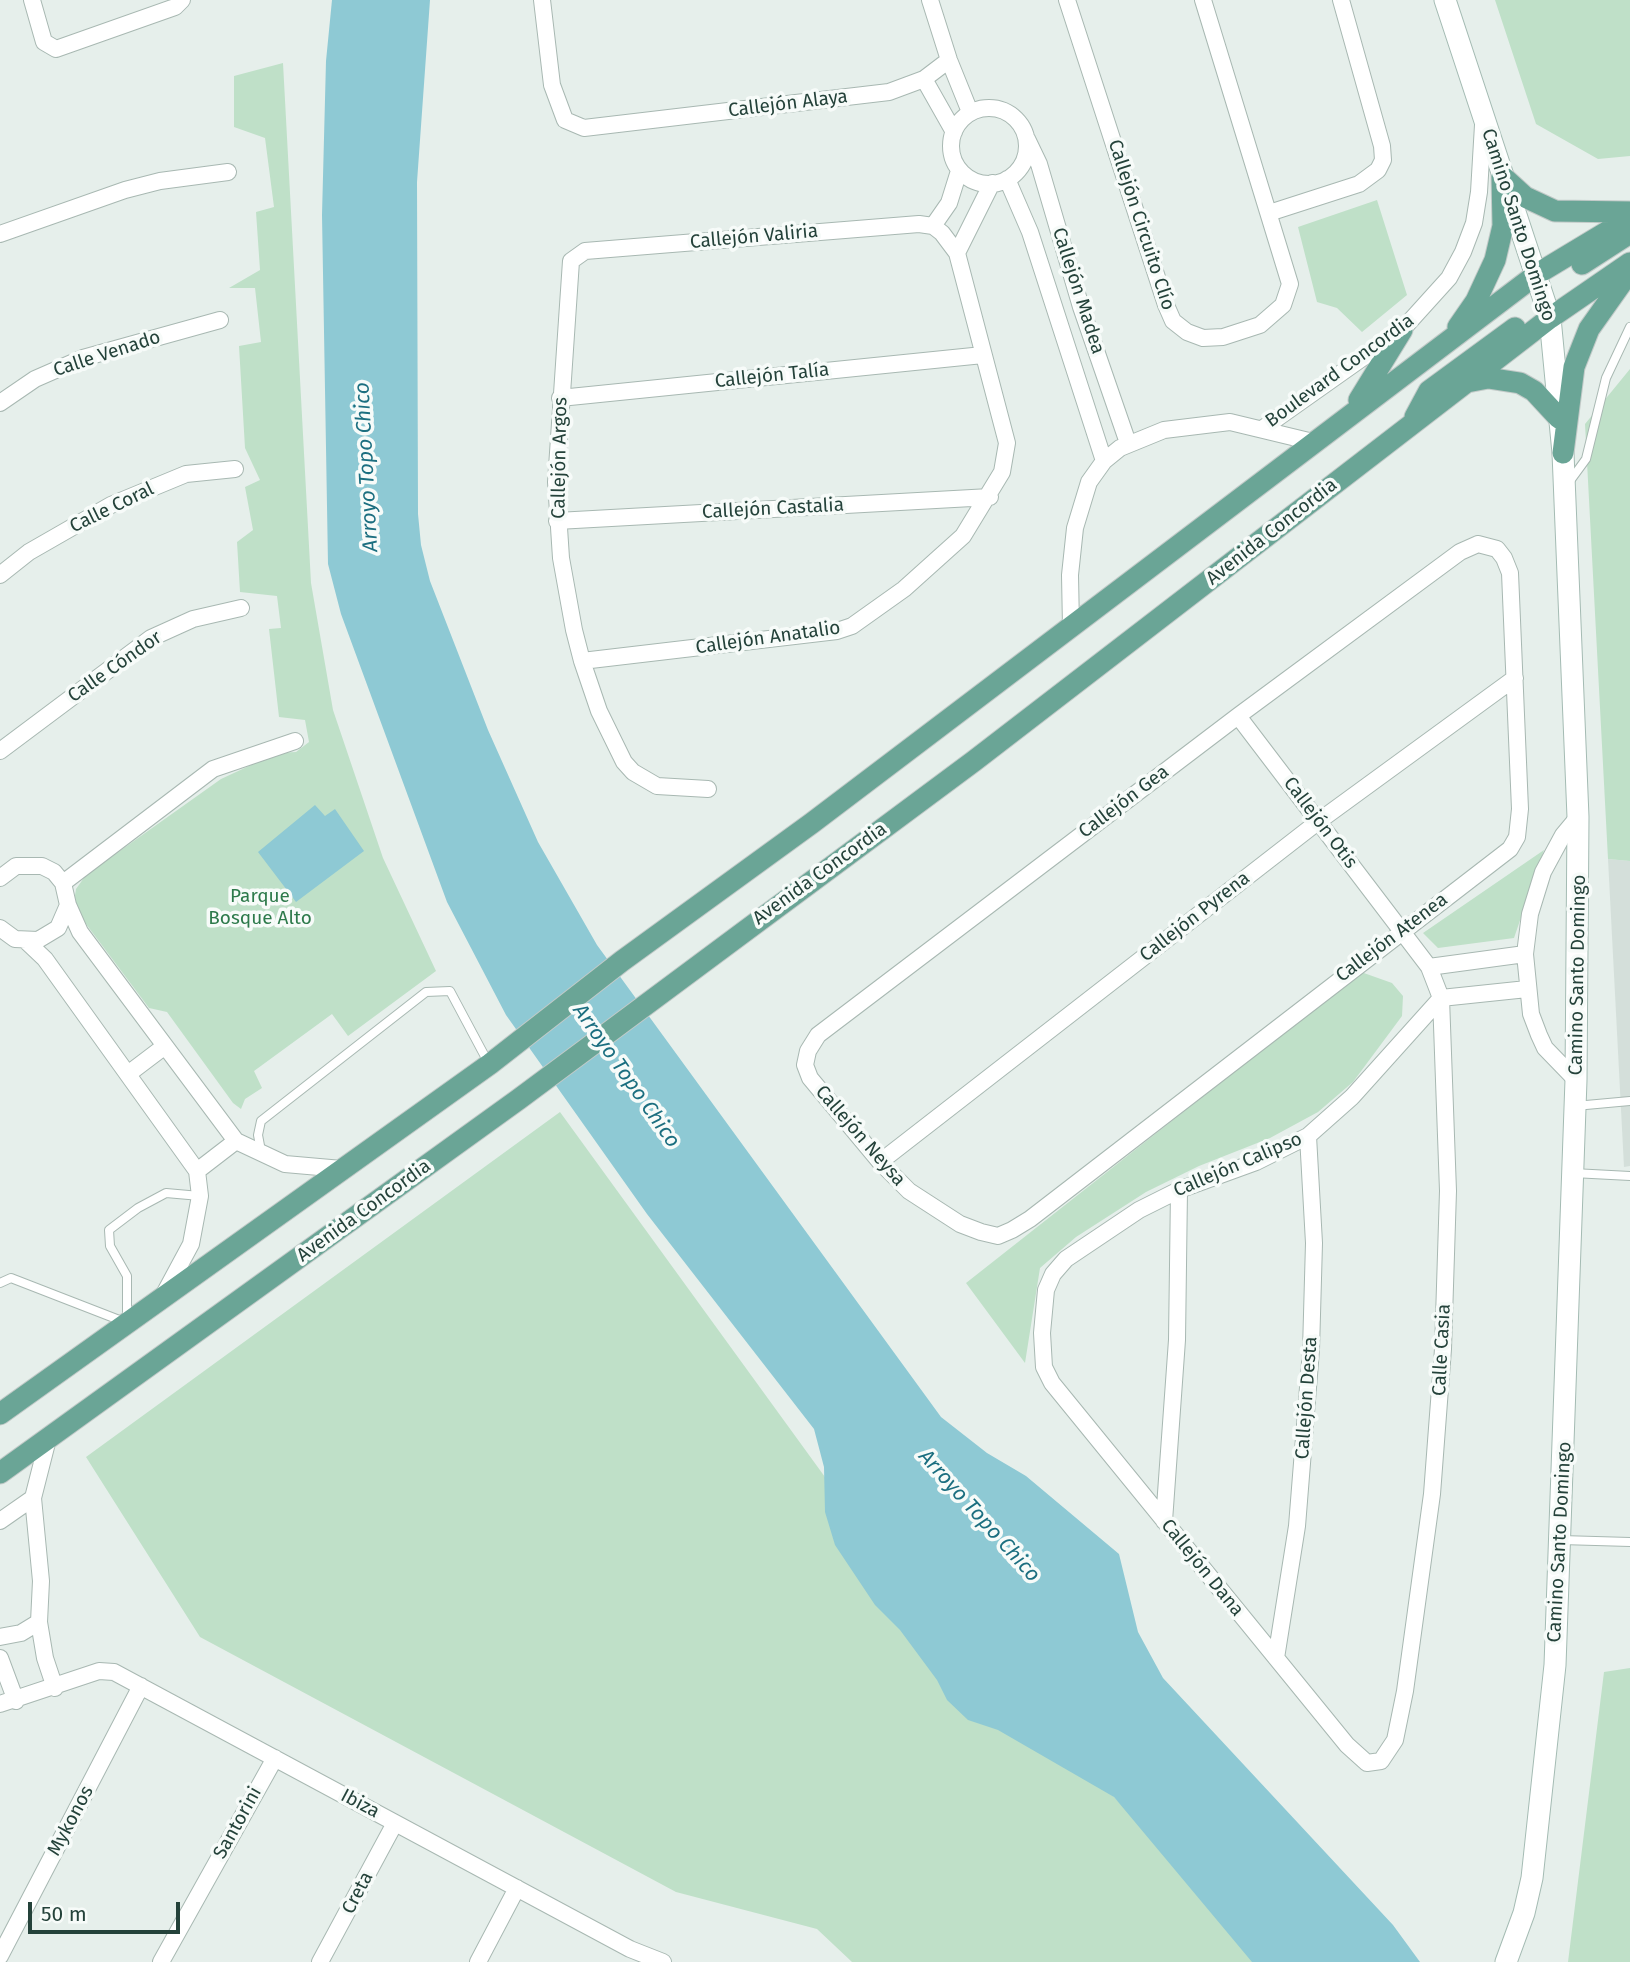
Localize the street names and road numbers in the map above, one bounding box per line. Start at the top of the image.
street label: Callejón Alaya [727,85,849,123]
street label: Camino Santo Domingo [1476,126,1560,324]
street label: Callejón Circuito Clío [1103,137,1179,313]
street label: Callejón Valiria [689,220,819,254]
street label: Callejón Madea [1047,225,1109,357]
street label: Boulevard Concordia [1261,309,1419,433]
street label: Calle Venado [51,326,163,382]
street label: Callejón Talía [714,359,830,393]
street label: Callejón Argos [548,397,572,519]
street label: Avenida Concordia [1202,474,1342,590]
street label: Calle Coral [66,478,158,538]
street label: Callejón Castalia [701,494,845,524]
street label: Callejón Anatalio [694,617,842,659]
street label: Calle Cóndor [64,626,166,708]
street label: Callejón Gea [1074,761,1174,843]
street label: Callejón Otis [1278,773,1362,873]
street label: Avenida Concordia [749,818,891,930]
street label: Callejón Pyrena [1135,867,1255,967]
street label: Camino Santo Domingo [1565,874,1591,1076]
street label: Callejón Atenea [1332,889,1452,987]
street label: Callejón Neysa [810,1081,910,1191]
street label: Callejón Calipso [1170,1128,1306,1202]
street label: Avenida Concordia [293,1155,435,1267]
street label: Calle Casia [1428,1303,1456,1397]
street label: Callejón Desta [1291,1336,1323,1460]
street label: Camino Santo Domingo [1543,1441,1577,1643]
street label: Callejón Dana [1156,1515,1248,1621]
street label: Mykonos [43,1782,99,1860]
street label: Santorini [209,1783,267,1863]
street label: Ibiza [337,1784,383,1824]
street label: Creta [337,1868,379,1918]

